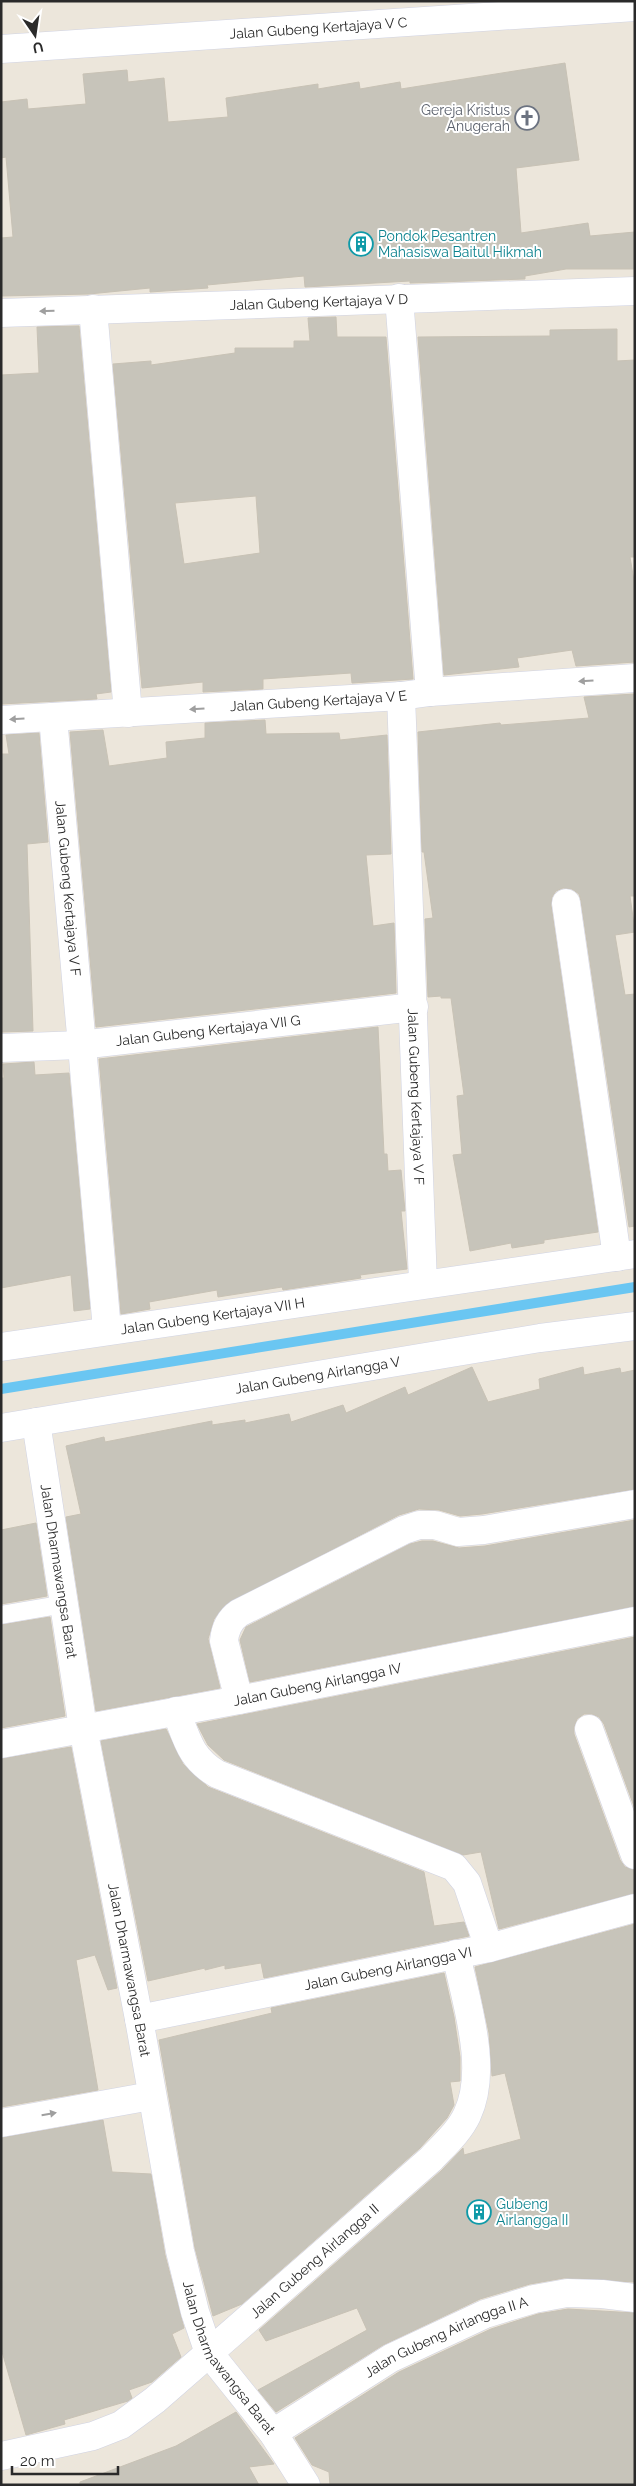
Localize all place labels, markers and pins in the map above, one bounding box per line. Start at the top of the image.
place label: Gereja Kristus Anugerah [421,102,510,134]
church icon: Gereja Kristus Anugerah [514,105,540,131]
place label: Pondok Pesantren Mahasiswa Baitul Hikmah [378,228,542,260]
building icon: Pondok Pesantren Mahasiswa Baitul Hikmah [348,231,374,257]
place label: Gubeng Airlangga II [496,2196,568,2228]
building icon: Gubeng Airlangga II [466,2199,492,2225]

